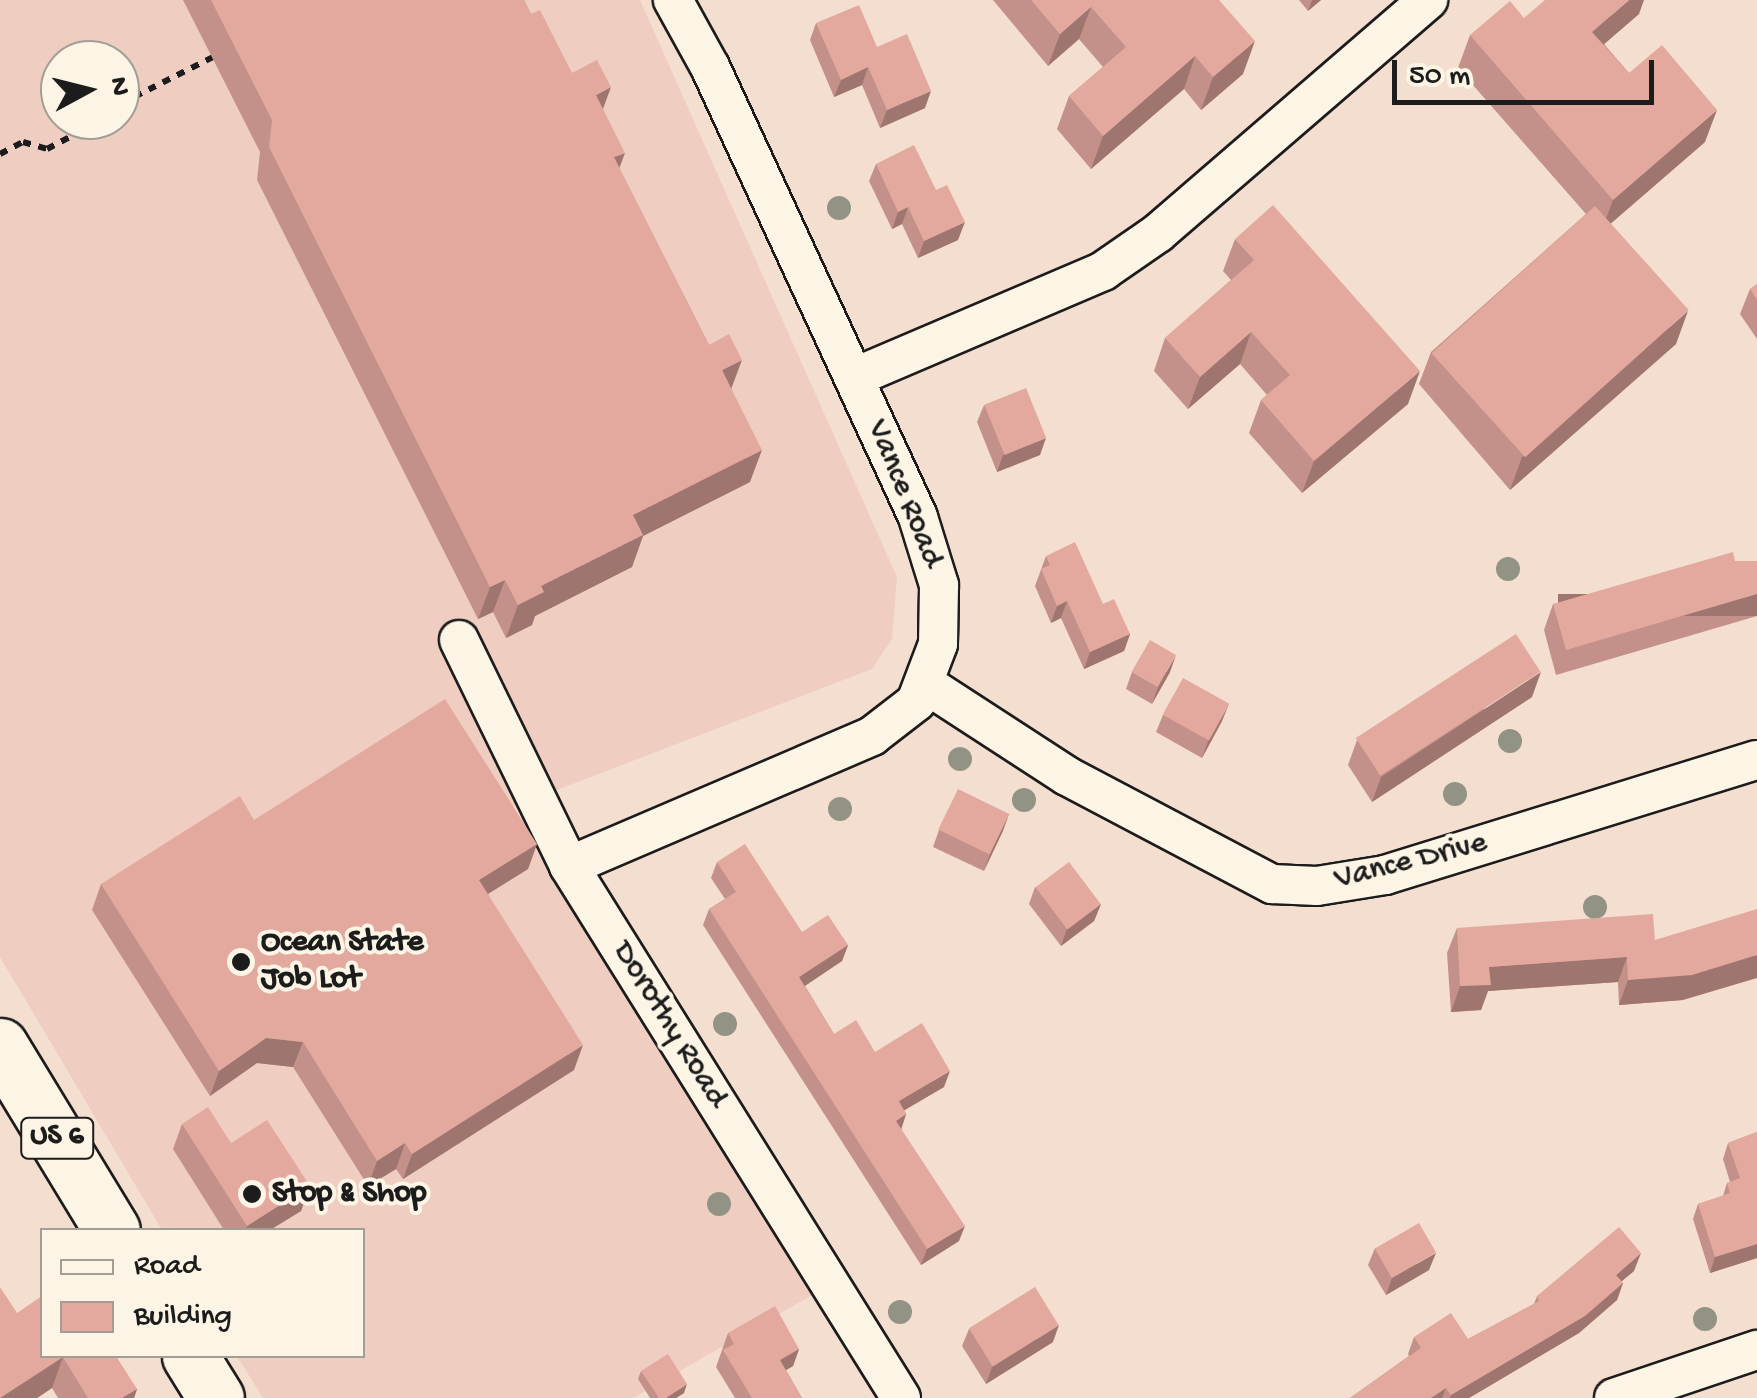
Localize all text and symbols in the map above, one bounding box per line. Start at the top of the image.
north arrow [40,40,140,140]
scale bar [1397,40,1660,102]
text: 50 m [1409,60,1470,95]
text: N [101,75,136,98]
street label: Vance Road [857,415,951,573]
street label: Vance Drive [1331,825,1491,899]
place label: Ocean State Job Lot [261,925,423,1000]
street label: Dorothy Road [603,935,735,1115]
marker: Ocean State Job Lot [230,951,252,973]
road number: US 6 [20,1113,94,1163]
place label: Stop & Shop [272,1175,427,1213]
marker: Stop & Shop [241,1183,263,1205]
legend [40,1228,365,1358]
text: Road [134,1250,200,1285]
text: Building [134,1300,232,1335]

